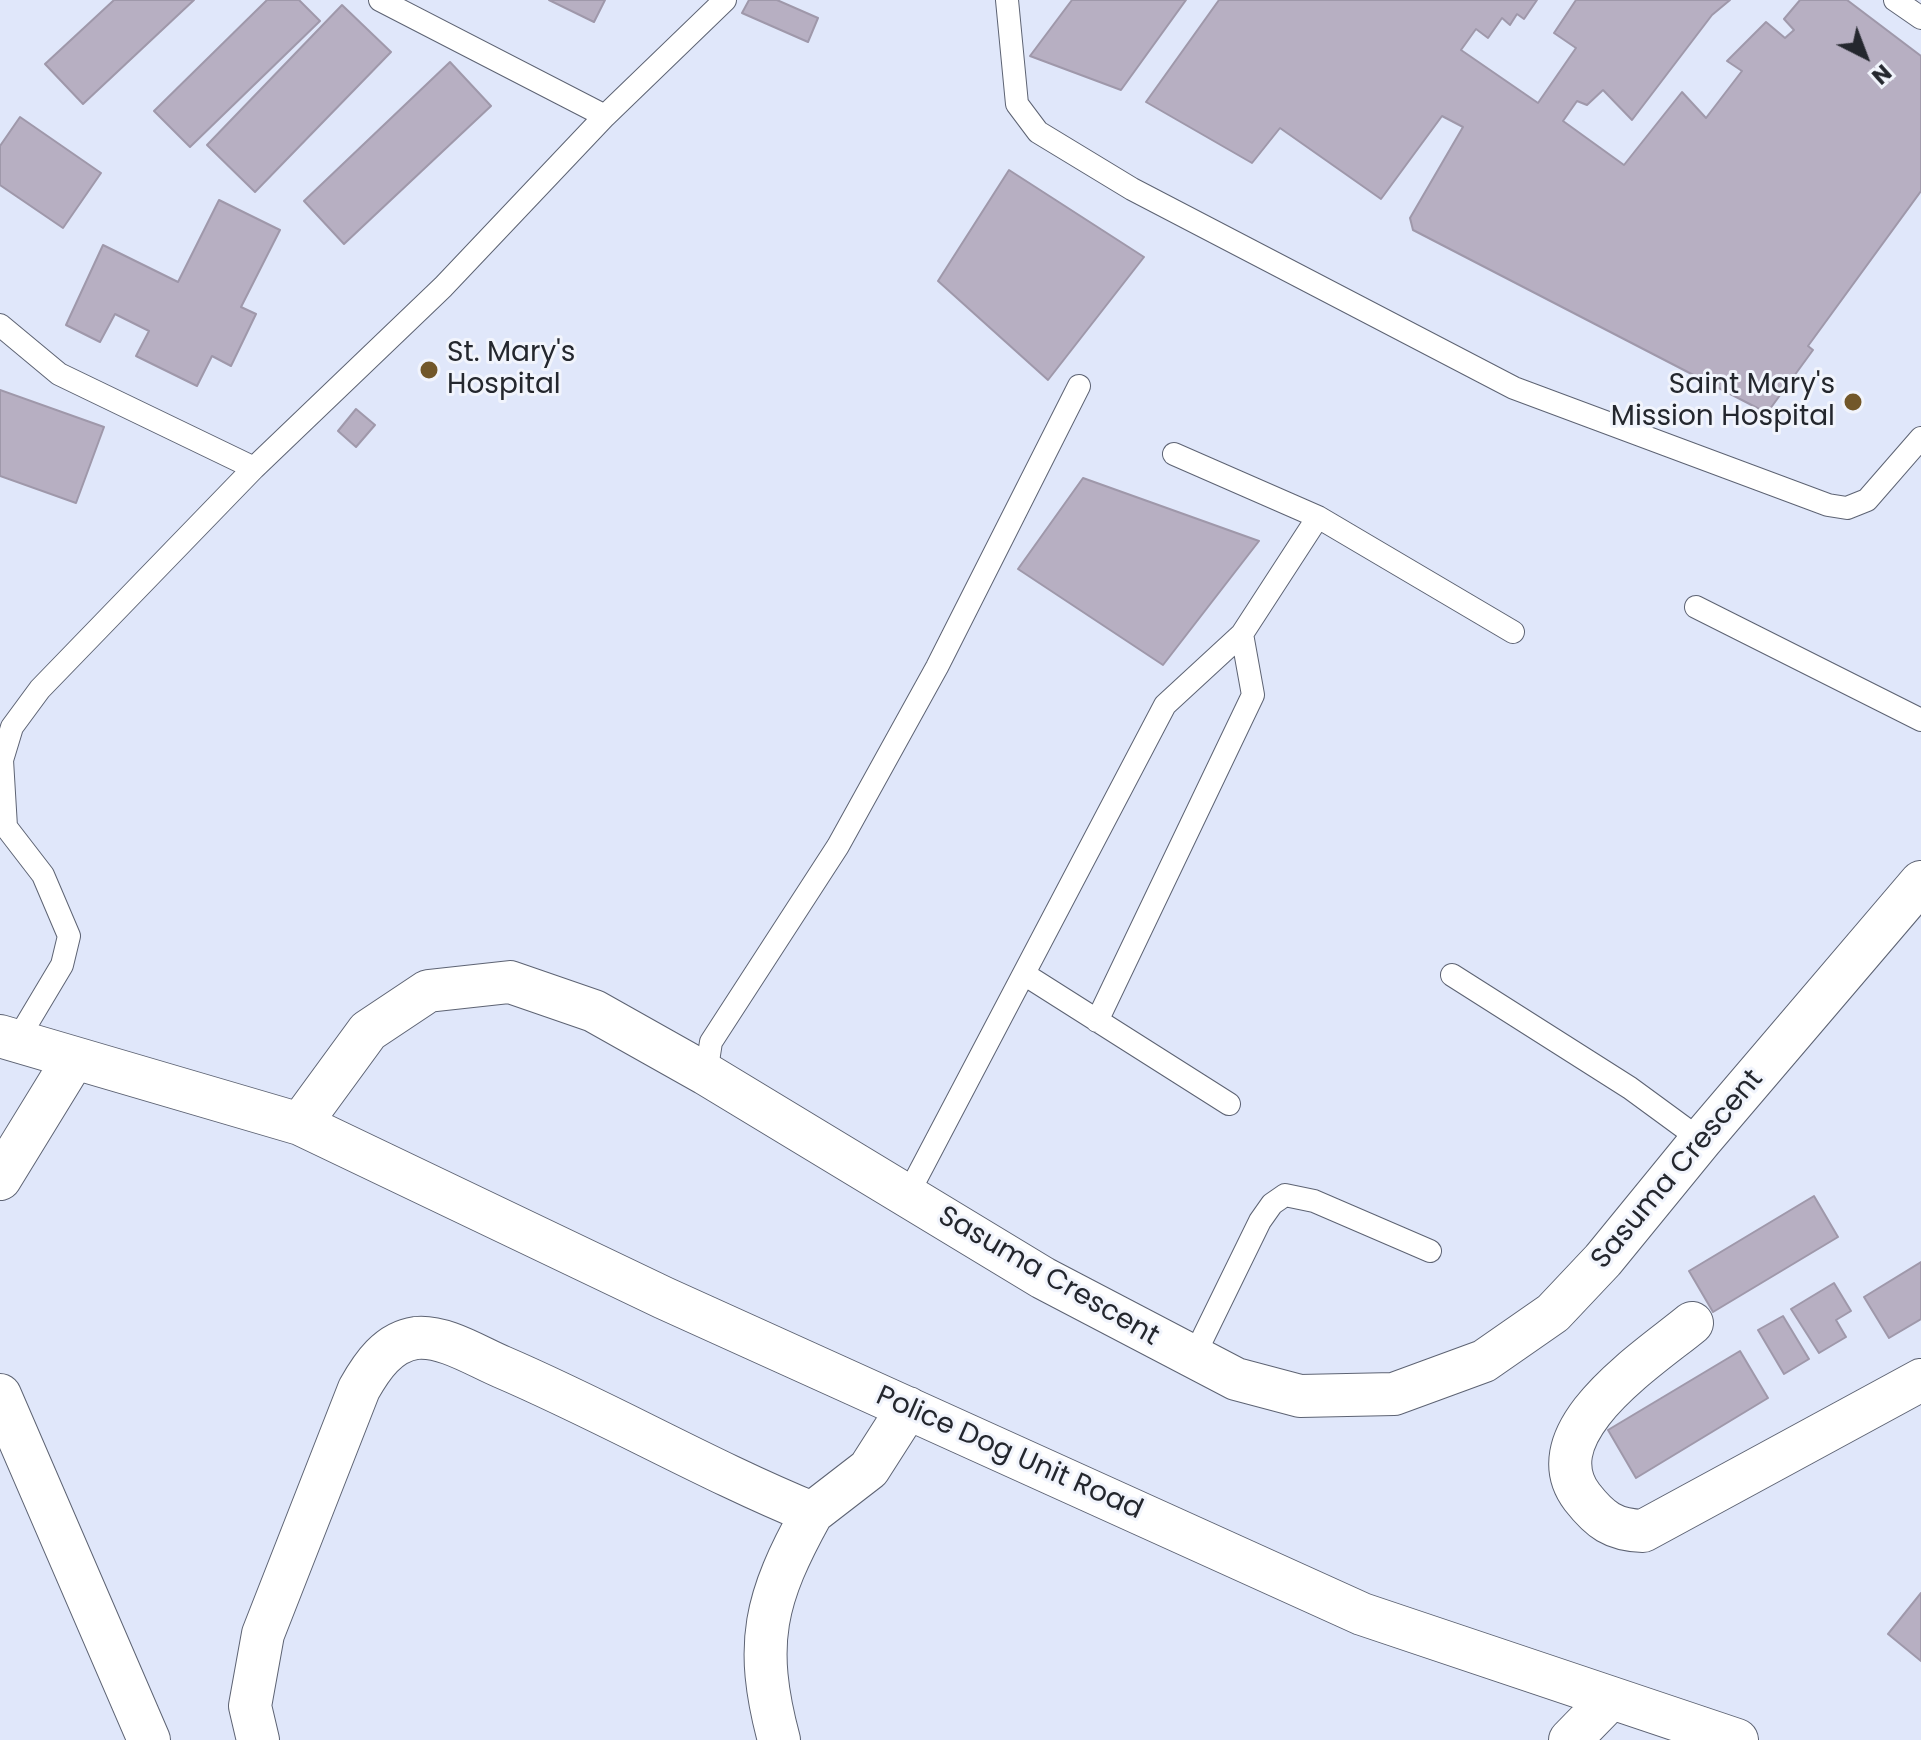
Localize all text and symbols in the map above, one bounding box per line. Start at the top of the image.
north arrow [1825,16,1905,96]
text: N [1865,57,1898,91]
place label: St. Mary's Hospital [447,337,575,403]
marker: St. Mary's Hospital [418,359,440,381]
place label: Saint Mary's Mission Hospital [1611,369,1835,435]
marker: Saint Mary's Mission Hospital [1842,391,1864,413]
street label: Sasuma Crescent [1585,1064,1771,1276]
street label: Sasuma Crescent [931,1200,1165,1354]
street label: Police Dog Unit Road [871,1380,1147,1528]

